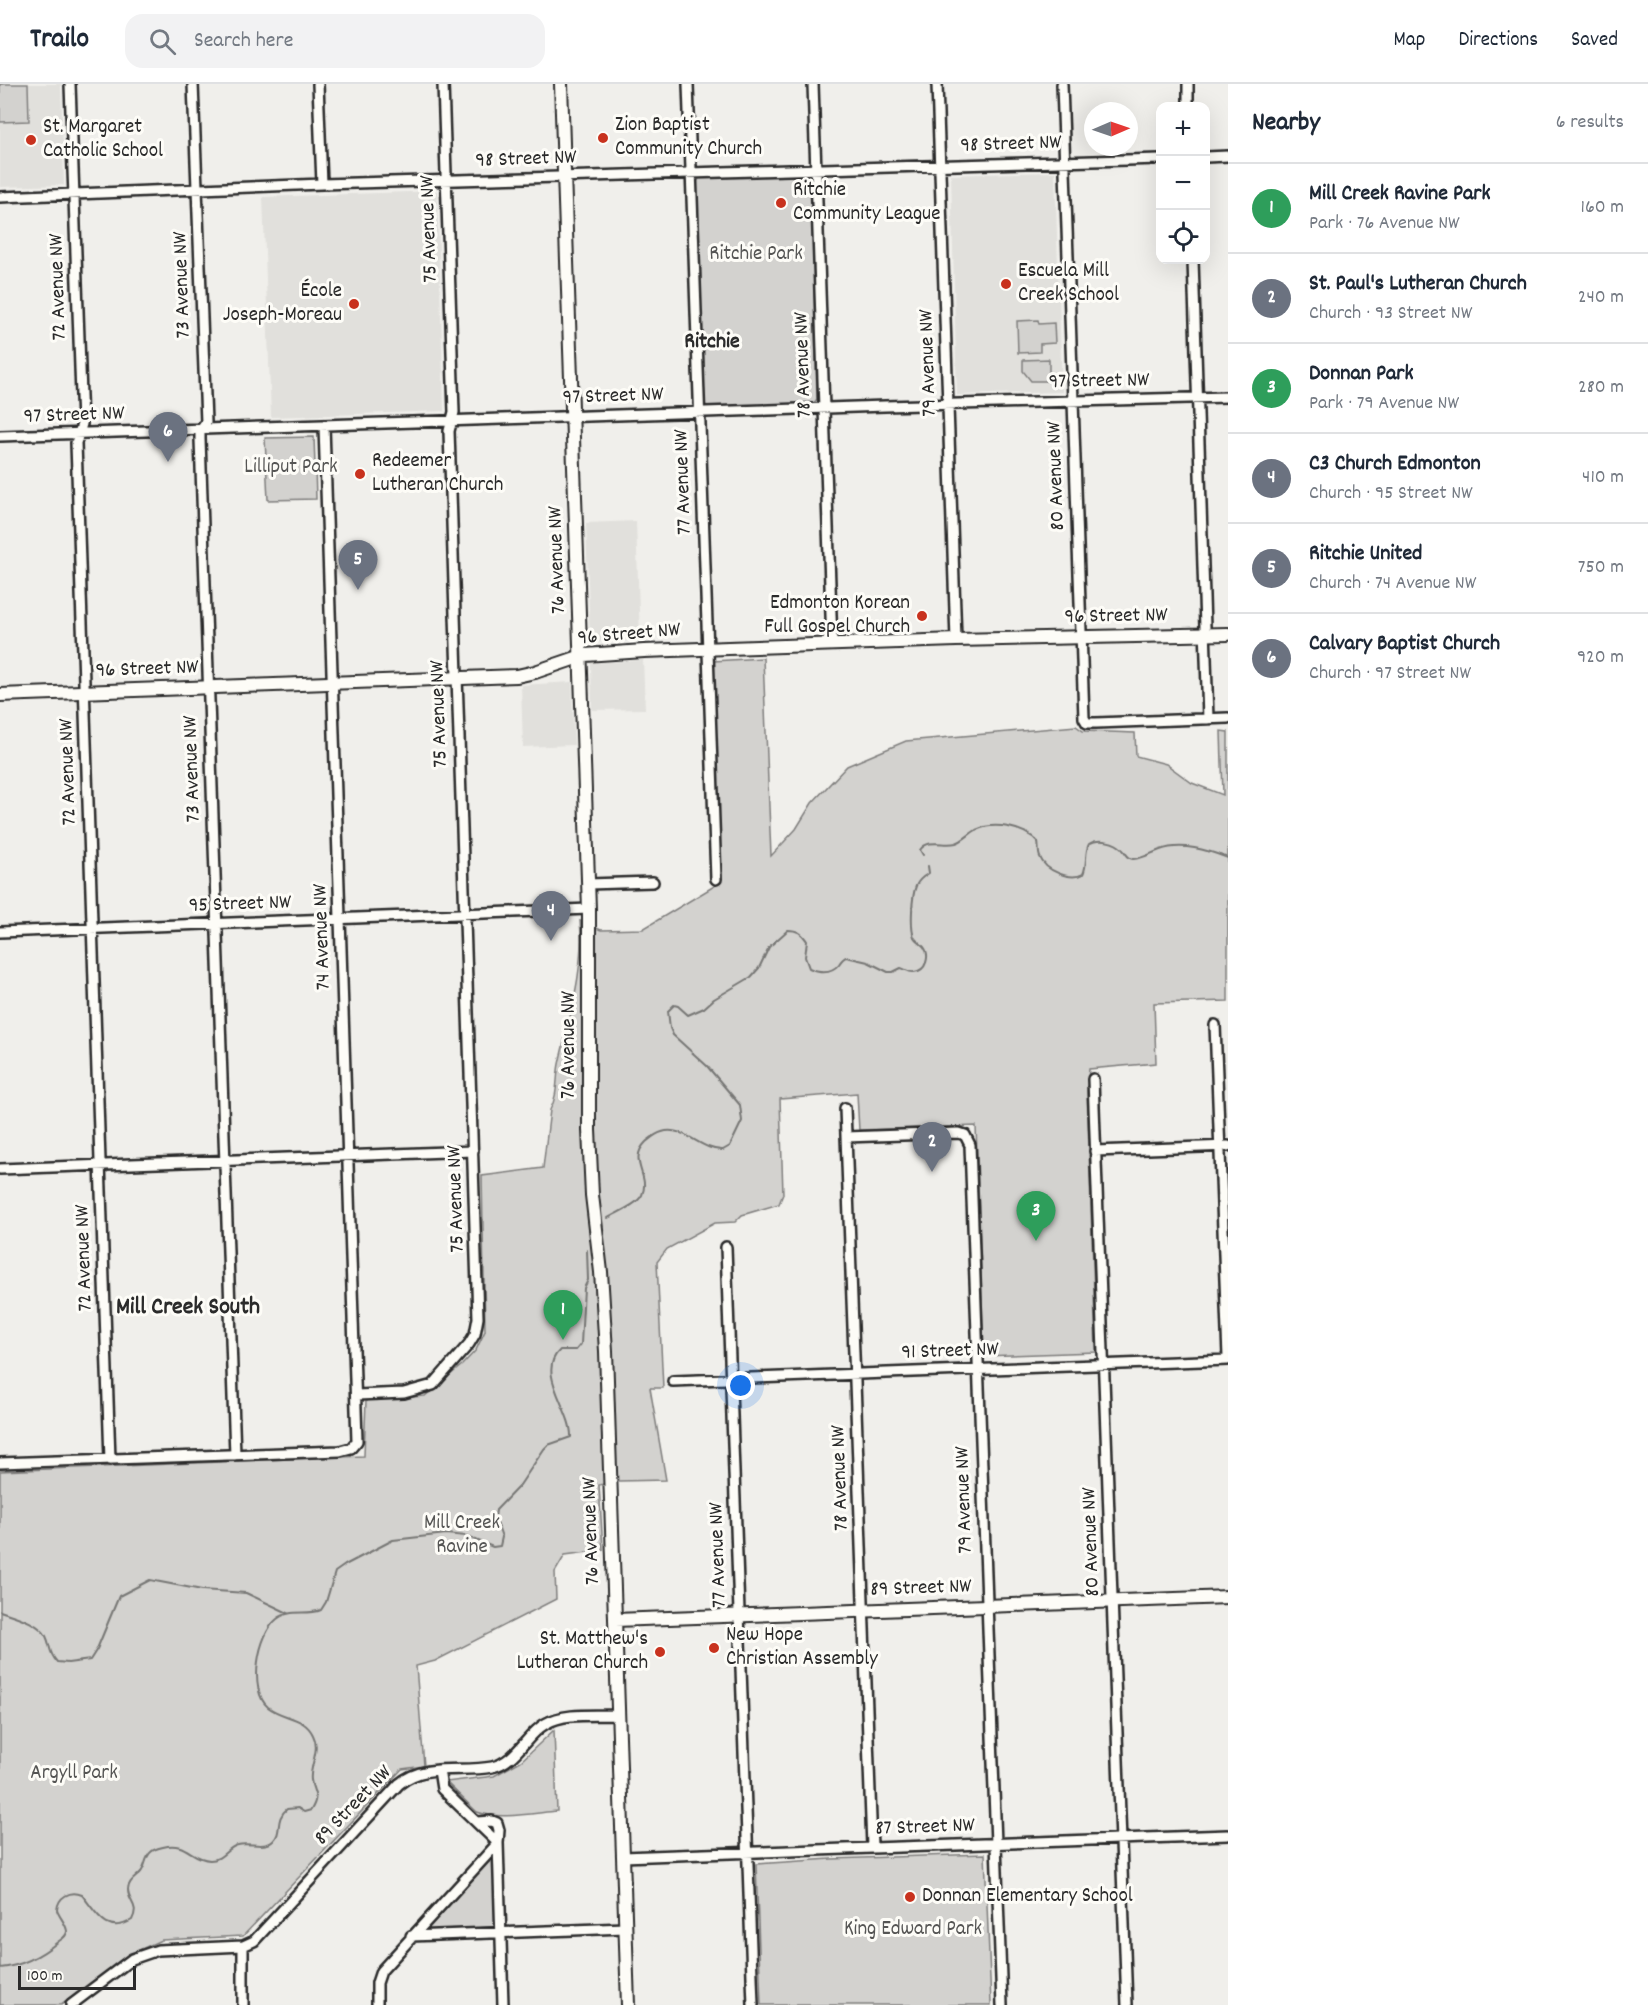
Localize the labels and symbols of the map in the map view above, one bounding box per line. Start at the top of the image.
north arrow [1084,102,1138,156]
place label: Zion Baptist Community Church [615,111,762,165]
place label: St. Margaret Catholic School [43,113,163,167]
street label: 98 Street NW [960,128,1063,162]
marker: Zion Baptist Community Church [596,131,610,145]
marker: St. Margaret Catholic School [24,133,38,147]
street label: 98 Street NW [475,143,578,177]
street label: 75 Avenue NW [413,174,447,283]
place label: Ritchie Community League [793,176,940,230]
marker: Ritchie Community League [774,196,788,210]
street label: 73 Avenue NW [166,230,200,339]
street label: 72 Avenue NW [42,232,76,341]
park label: Ritchie Park [709,240,803,270]
place label: Escuela Mill Creek School [1018,257,1119,311]
place label: École Joseph-Moreau [223,277,342,331]
marker: Escuela Mill Creek School [999,277,1013,291]
marker: École Joseph-Moreau [347,297,361,311]
street label: 79 Avenue NW [912,308,946,417]
street label: 78 Avenue NW [787,311,821,418]
district label: Ritchie [684,327,740,358]
street label: 97 Street NW [1048,366,1151,398]
street label: 97 Street NW [562,380,665,414]
street label: 97 Street NW [23,399,126,433]
pin: 6 [148,412,188,462]
street label: 80 Avenue NW [1040,420,1074,531]
street label: 77 Avenue NW [667,428,701,535]
place label: Redeemer Lutheran Church [372,447,503,501]
park label: Lilliput Park [244,453,338,483]
marker: Redeemer Lutheran Church [353,467,367,481]
street label: 76 Avenue NW [541,505,575,614]
pin: 5 [338,540,378,590]
place label: Edmonton Korean Full Gospel Church [764,589,910,643]
street label: 96 Street NW [1064,601,1169,633]
marker: Edmonton Korean Full Gospel Church [915,609,929,623]
street label: 96 Street NW [576,615,683,654]
street label: 96 Street NW [95,653,200,687]
street label: 75 Avenue NW [423,659,457,768]
street label: 73 Avenue NW [176,714,210,823]
street label: 72 Avenue NW [52,717,86,826]
street label: 74 Avenue NW [306,882,340,991]
street label: 95 Street NW [188,888,293,922]
pin: 4 [532,892,570,941]
street label: 76 Avenue NW [555,990,585,1099]
pin: 2 [912,1122,952,1172]
street label: 75 Avenue NW [440,1144,474,1253]
pin: 3 [1016,1192,1056,1241]
street label: 72 Avenue NW [68,1203,102,1312]
pin: 1 [544,1290,582,1340]
district label: Mill Creek South [116,1291,260,1325]
street label: 91 Street NW [901,1335,1000,1369]
your location [726,1371,755,1400]
street label: 78 Avenue NW [824,1424,858,1531]
street label: 79 Avenue NW [948,1445,982,1554]
street label: 76 Avenue NW [575,1476,609,1585]
street label: 80 Avenue NW [1075,1486,1109,1597]
street label: 77 Avenue NW [702,1501,736,1608]
park label: Mill Creek Ravine [424,1509,500,1563]
street label: 89 Street NW [870,1572,973,1606]
place label: New Hope Christian Assembly [726,1621,878,1675]
place label: St. Matthew's Lutheran Church [517,1625,648,1679]
marker: New Hope Christian Assembly [707,1641,721,1655]
marker: St. Matthew's Lutheran Church [653,1645,667,1659]
park label: Argyll Park [30,1759,118,1789]
street label: 89 Street NW [308,1759,401,1853]
street label: 87 Street NW [875,1811,976,1845]
place label: Donnan Elementary School [922,1882,1133,1912]
marker: Donnan Elementary School [903,1890,917,1904]
park label: King Edward Park [844,1915,982,1945]
scale bar [18,1963,136,1990]

